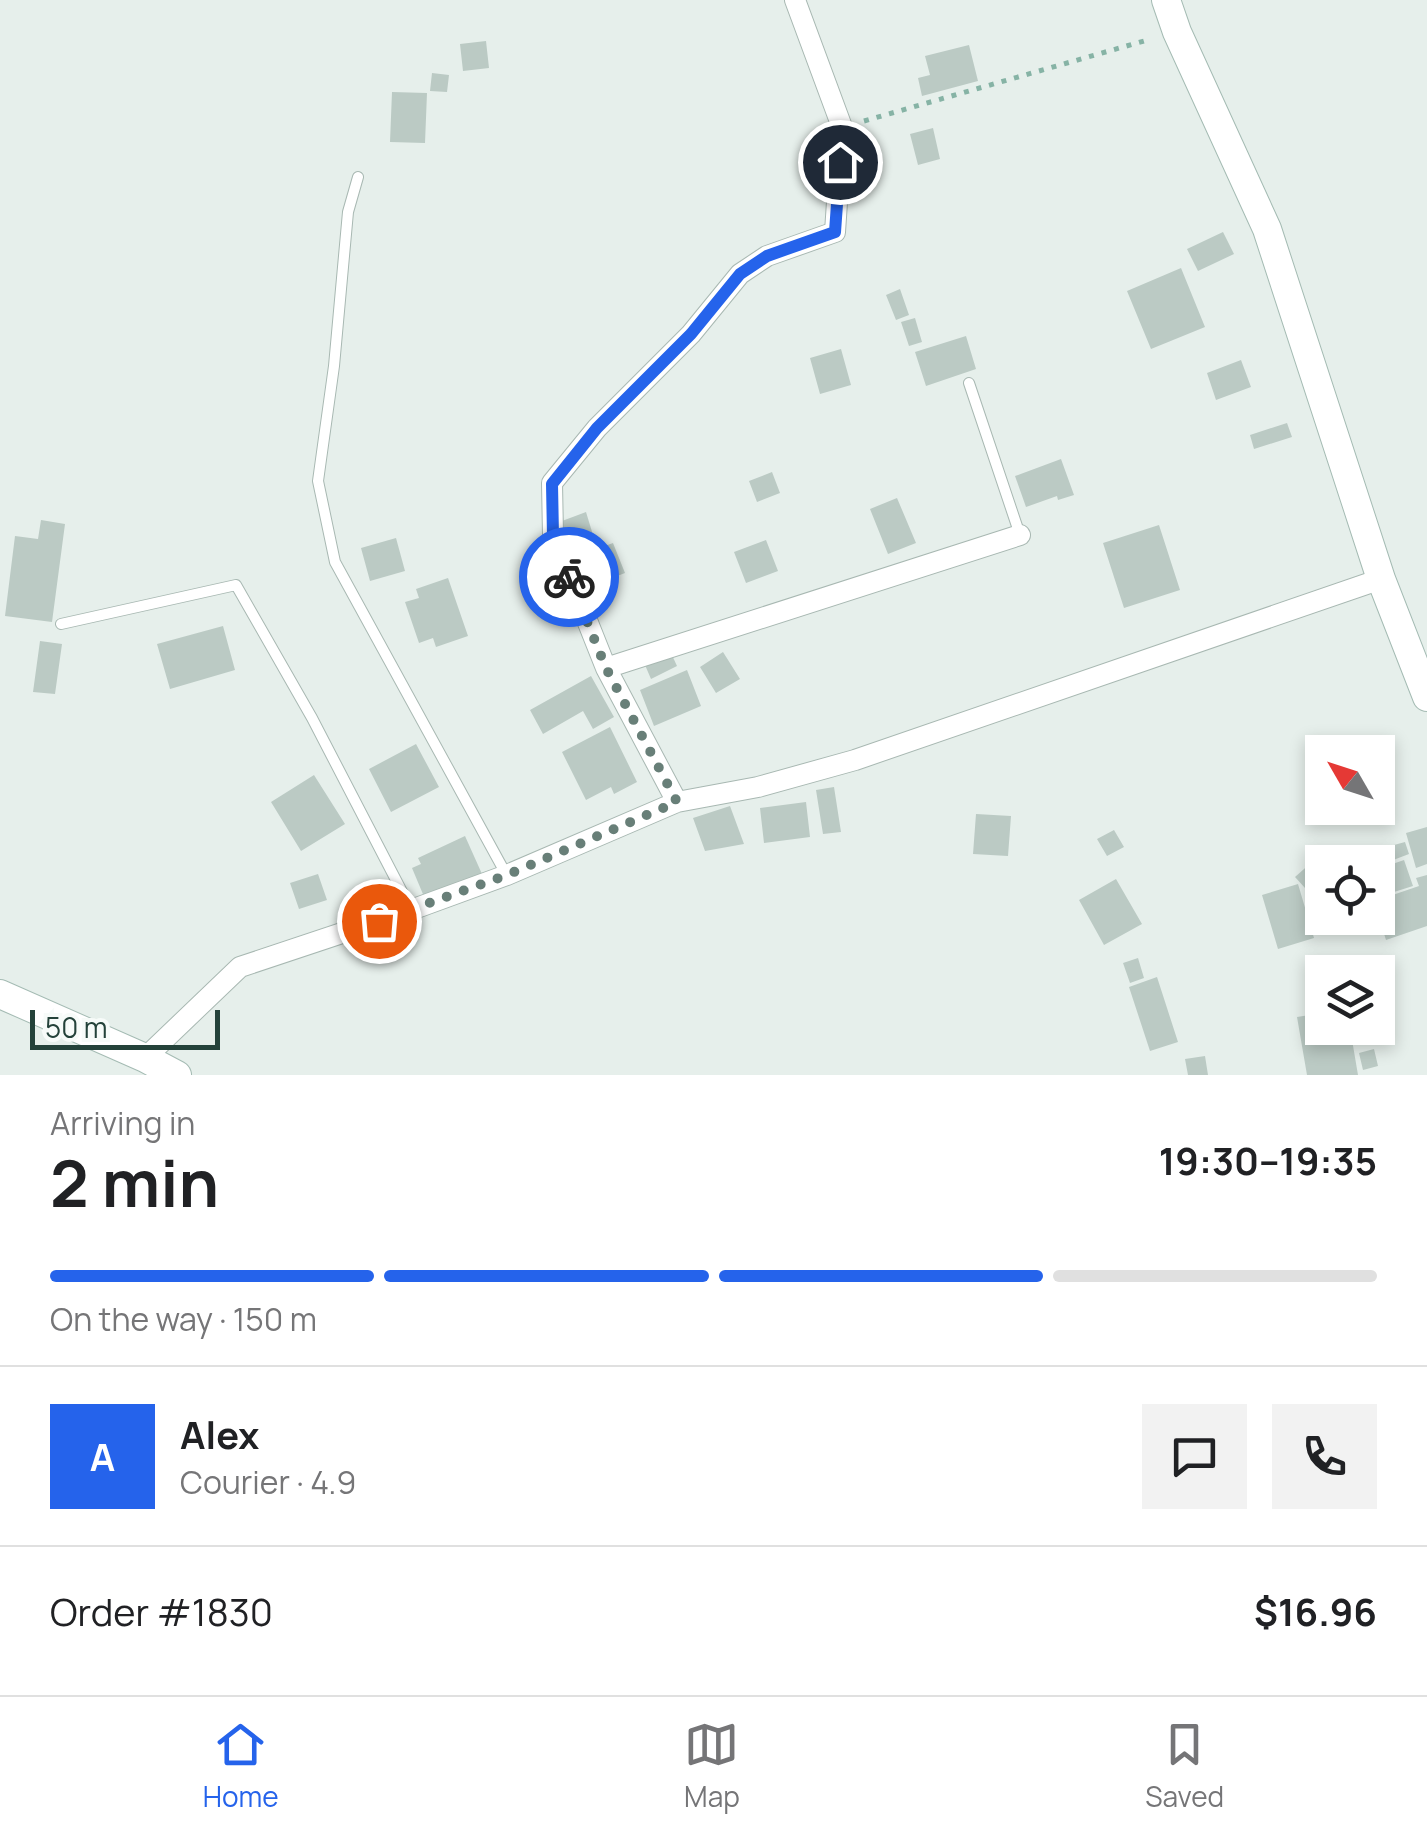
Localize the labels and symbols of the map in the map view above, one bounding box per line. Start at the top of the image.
pin [798,120,883,205]
courier [519,527,619,627]
north arrow [1305,735,1395,825]
pin [337,879,422,964]
scale bar [30,1005,220,1050]

